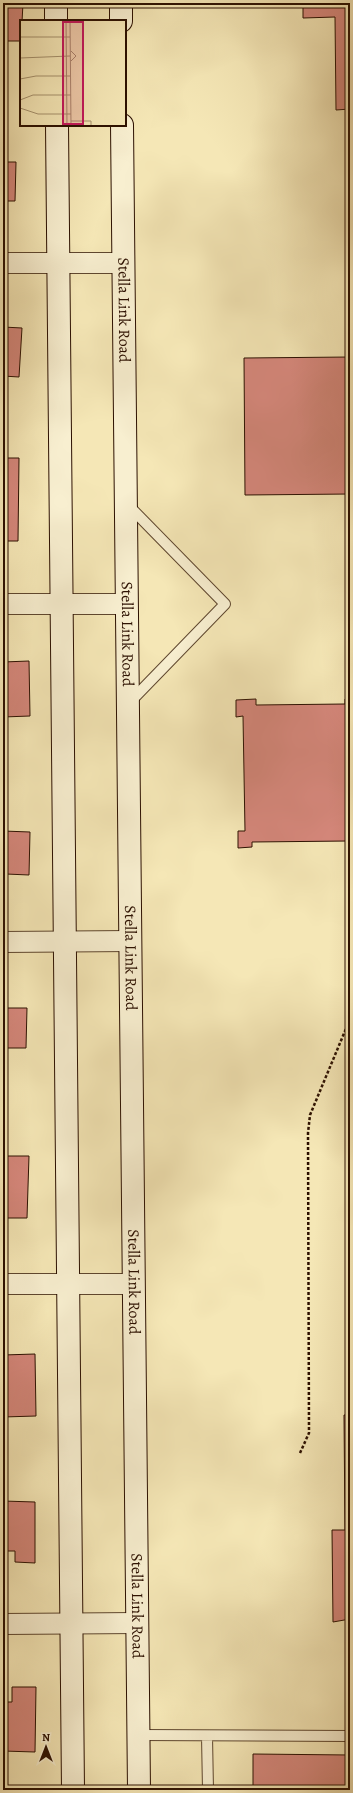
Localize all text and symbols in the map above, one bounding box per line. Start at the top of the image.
inset map [20,20,126,126]
street label: Stella Link Road [112,257,135,363]
street label: Stella Link Road [116,581,139,687]
street label: Stella Link Road [119,905,142,1011]
street label: Stella Link Road [122,1229,145,1335]
street label: Stella Link Road [126,1553,149,1659]
north arrow [26,1727,66,1767]
text: N [42,1730,50,1745]

